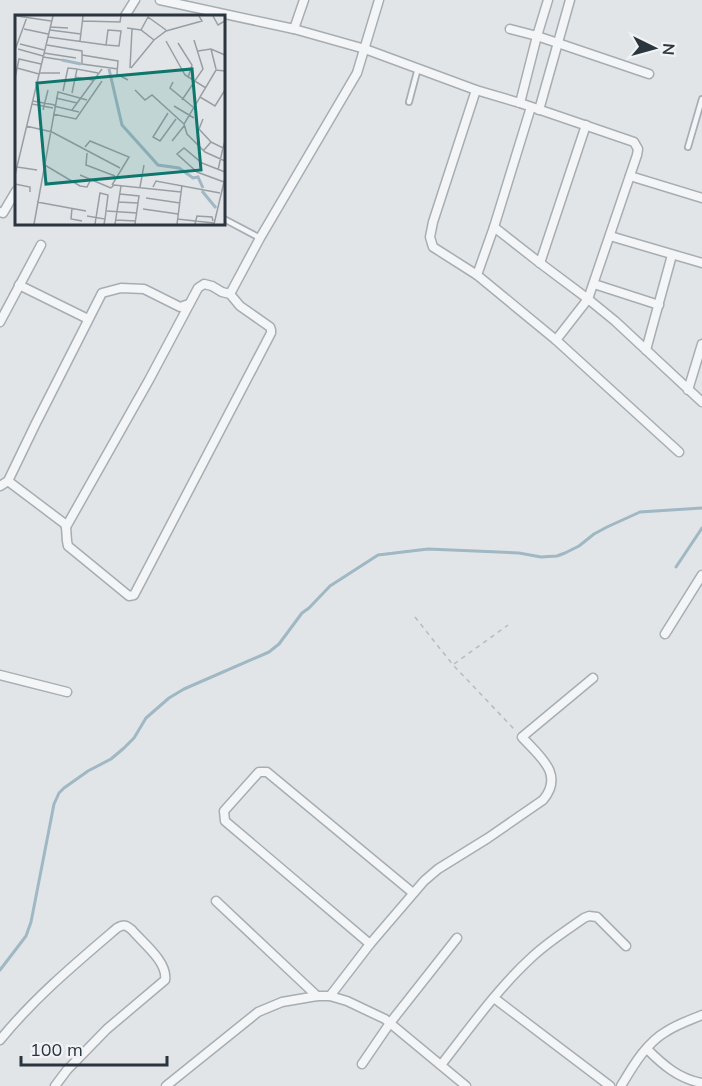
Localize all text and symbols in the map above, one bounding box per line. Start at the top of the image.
inset map [15,15,225,225]
north arrow [624,18,684,78]
text: N [658,42,679,56]
scale bar [21,1029,166,1067]
text: 100 m [30,1038,83,1061]

